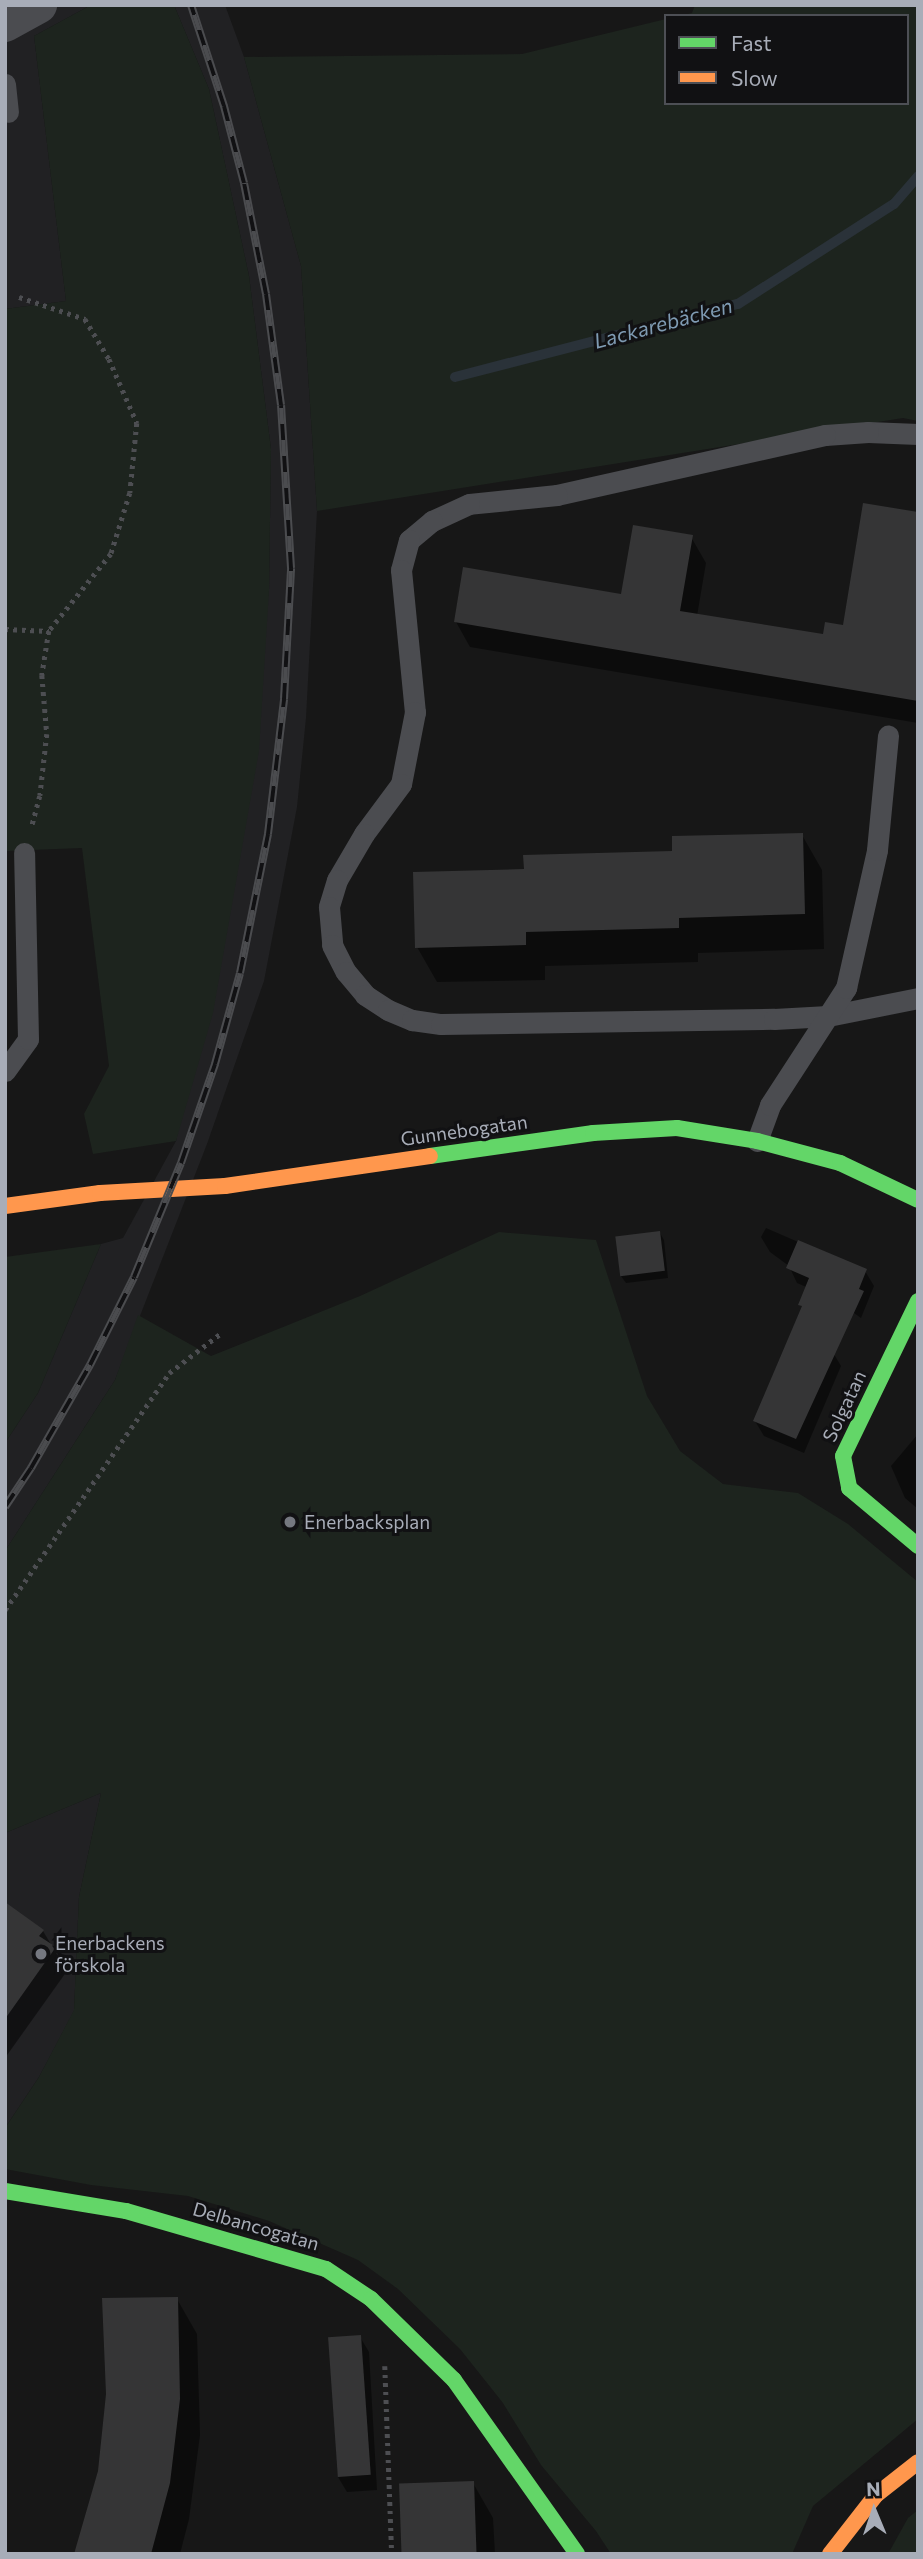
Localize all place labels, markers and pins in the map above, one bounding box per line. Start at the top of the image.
place label: Enerbacksplan [304,1511,430,1533]
marker: Enerbacksplan [282,1514,298,1530]
place label: Enerbackens förskola [55,1932,165,1976]
marker: Enerbackens förskola [33,1946,49,1962]

